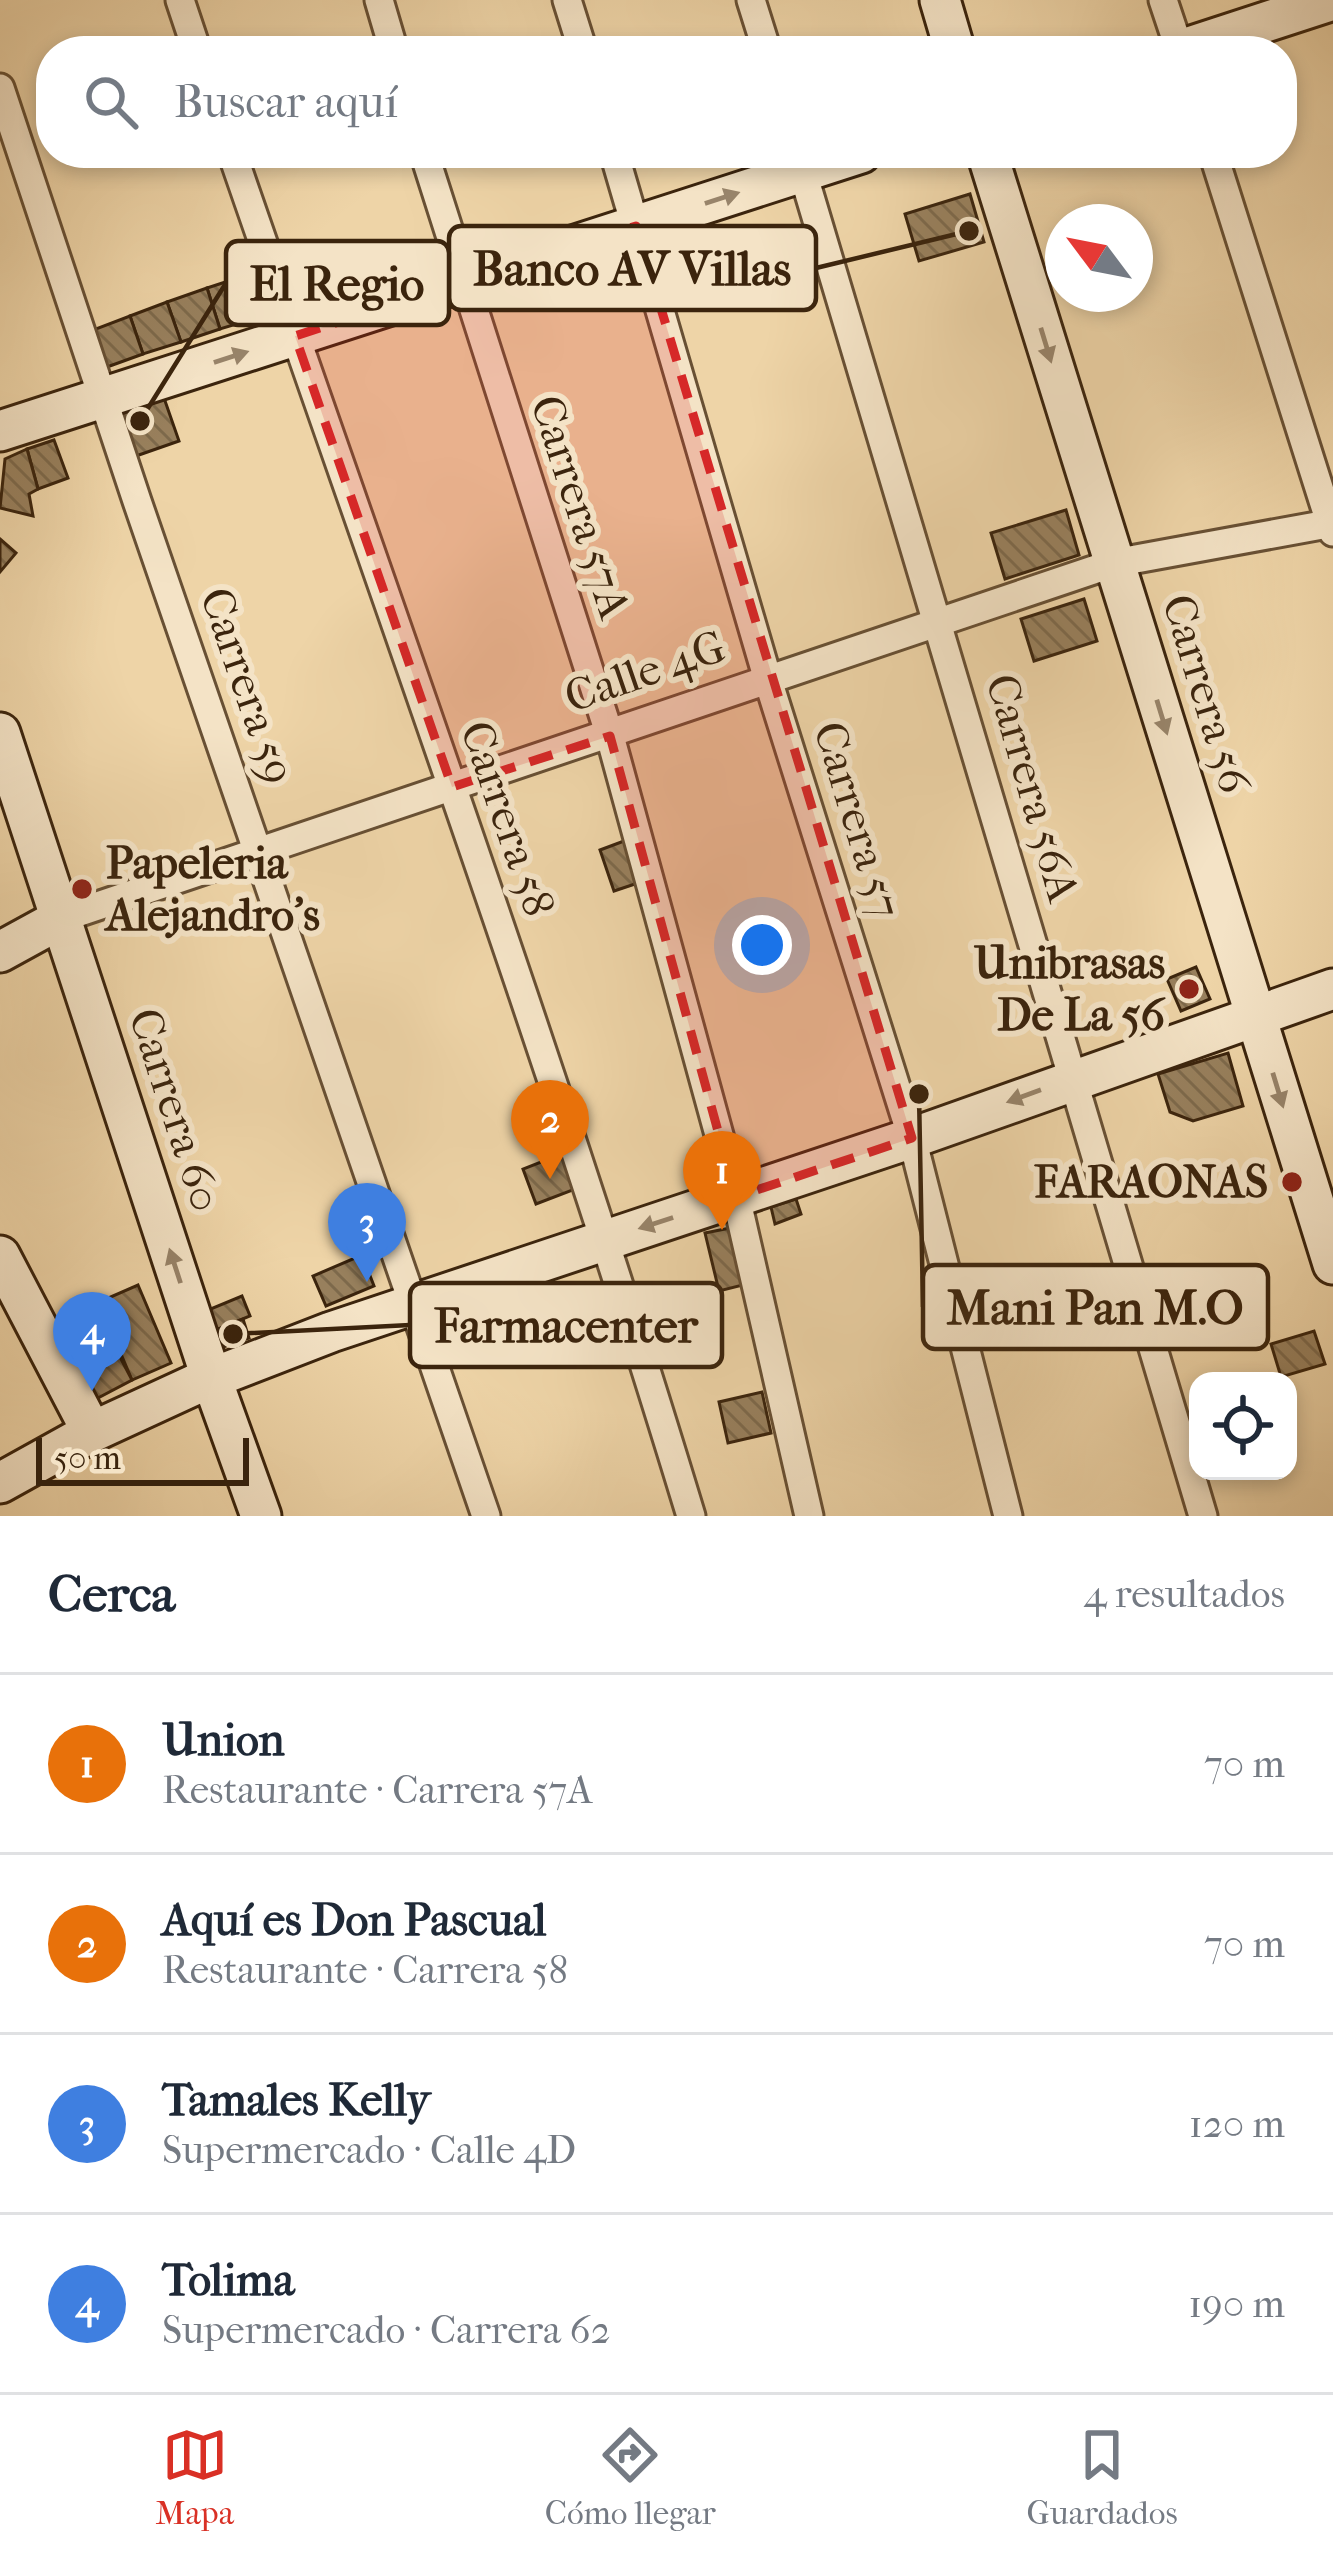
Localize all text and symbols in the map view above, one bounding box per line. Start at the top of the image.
search box [36,36,1297,168]
icon: search [78,69,144,135]
text: Buscar aquí [174,76,398,129]
one-way arrow [704,188,741,207]
north arrow [1045,204,1153,312]
callout: Banco AV Villas [449,226,816,310]
callout: El Regio [226,241,449,325]
text: Banco AV Villas [473,241,791,297]
text: El Regio [250,256,424,312]
one-way arrow [1038,327,1057,364]
one-way arrow [213,346,250,365]
street label: Carrera 57A [519,389,641,626]
street label: Carrera 59 [189,581,305,791]
street label: Carrera 56 [1151,588,1261,800]
street label: Calle 4G [558,620,732,724]
street label: Carrera 56A [974,668,1090,909]
one-way arrow [1154,699,1173,736]
street label: Carrera 58 [449,714,565,924]
street label: Carrera 57 [802,716,912,924]
place label: Papeleria Alejandro's [103,837,320,942]
marker: Papeleria Alejandro's [69,876,95,902]
your location [732,915,792,975]
place label: Unibrasas De La 56 [974,937,1167,1042]
marker: Unibrasas De La 56 [1176,976,1202,1002]
street label: Carrera 60 [117,1002,233,1218]
one-way arrow [1270,1072,1289,1109]
pin: 2 [511,1080,589,1179]
one-way arrow [1006,1088,1042,1106]
pin: 1 [683,1131,761,1230]
place label: FARAONAS [1034,1156,1268,1209]
marker: FARAONAS [1279,1169,1305,1195]
pin: 3 [328,1183,406,1282]
one-way arrow [637,1215,674,1234]
one-way arrow [165,1247,184,1284]
callout: Mani Pan M.O [923,1265,1268,1349]
text: Mani Pan M.O [946,1280,1244,1336]
callout: Farmacenter [410,1283,722,1367]
pin: 4 [53,1292,131,1391]
text: Farmacenter [434,1298,700,1354]
map controls [1189,1372,1297,1480]
button: locate [1189,1372,1297,1480]
scale bar [36,1432,249,1485]
text: 50 m [54,1439,121,1478]
text: Cerca [48,1564,175,1624]
text: 4 resultados [1084,1571,1285,1617]
text: Union [162,1714,285,1767]
text: 1 [80,1741,94,1787]
text: 70 m [1204,1741,1285,1787]
text: Restaurante · Carrera 57A [162,1767,593,1813]
text: Aquí es Don Pascual [162,1894,547,1947]
text: 2 [77,1921,97,1967]
text: 70 m [1204,1921,1285,1967]
text: Restaurante · Carrera 58 [162,1947,568,1993]
text: Tamales Kelly [162,2074,430,2127]
text: 3 [79,2101,95,2147]
text: 120 m [1189,2101,1285,2147]
text: Supermercado · Calle 4D [162,2127,576,2173]
text: Tolima [162,2254,295,2307]
text: 4 [75,2281,99,2327]
text: 190 m [1188,2281,1285,2327]
text: Supermercado · Carrera 62 [162,2307,611,2353]
tab: Mapa [155,2422,234,2533]
tab: Cómo llegar [545,2422,716,2533]
tab: Guardados [1027,2422,1178,2533]

